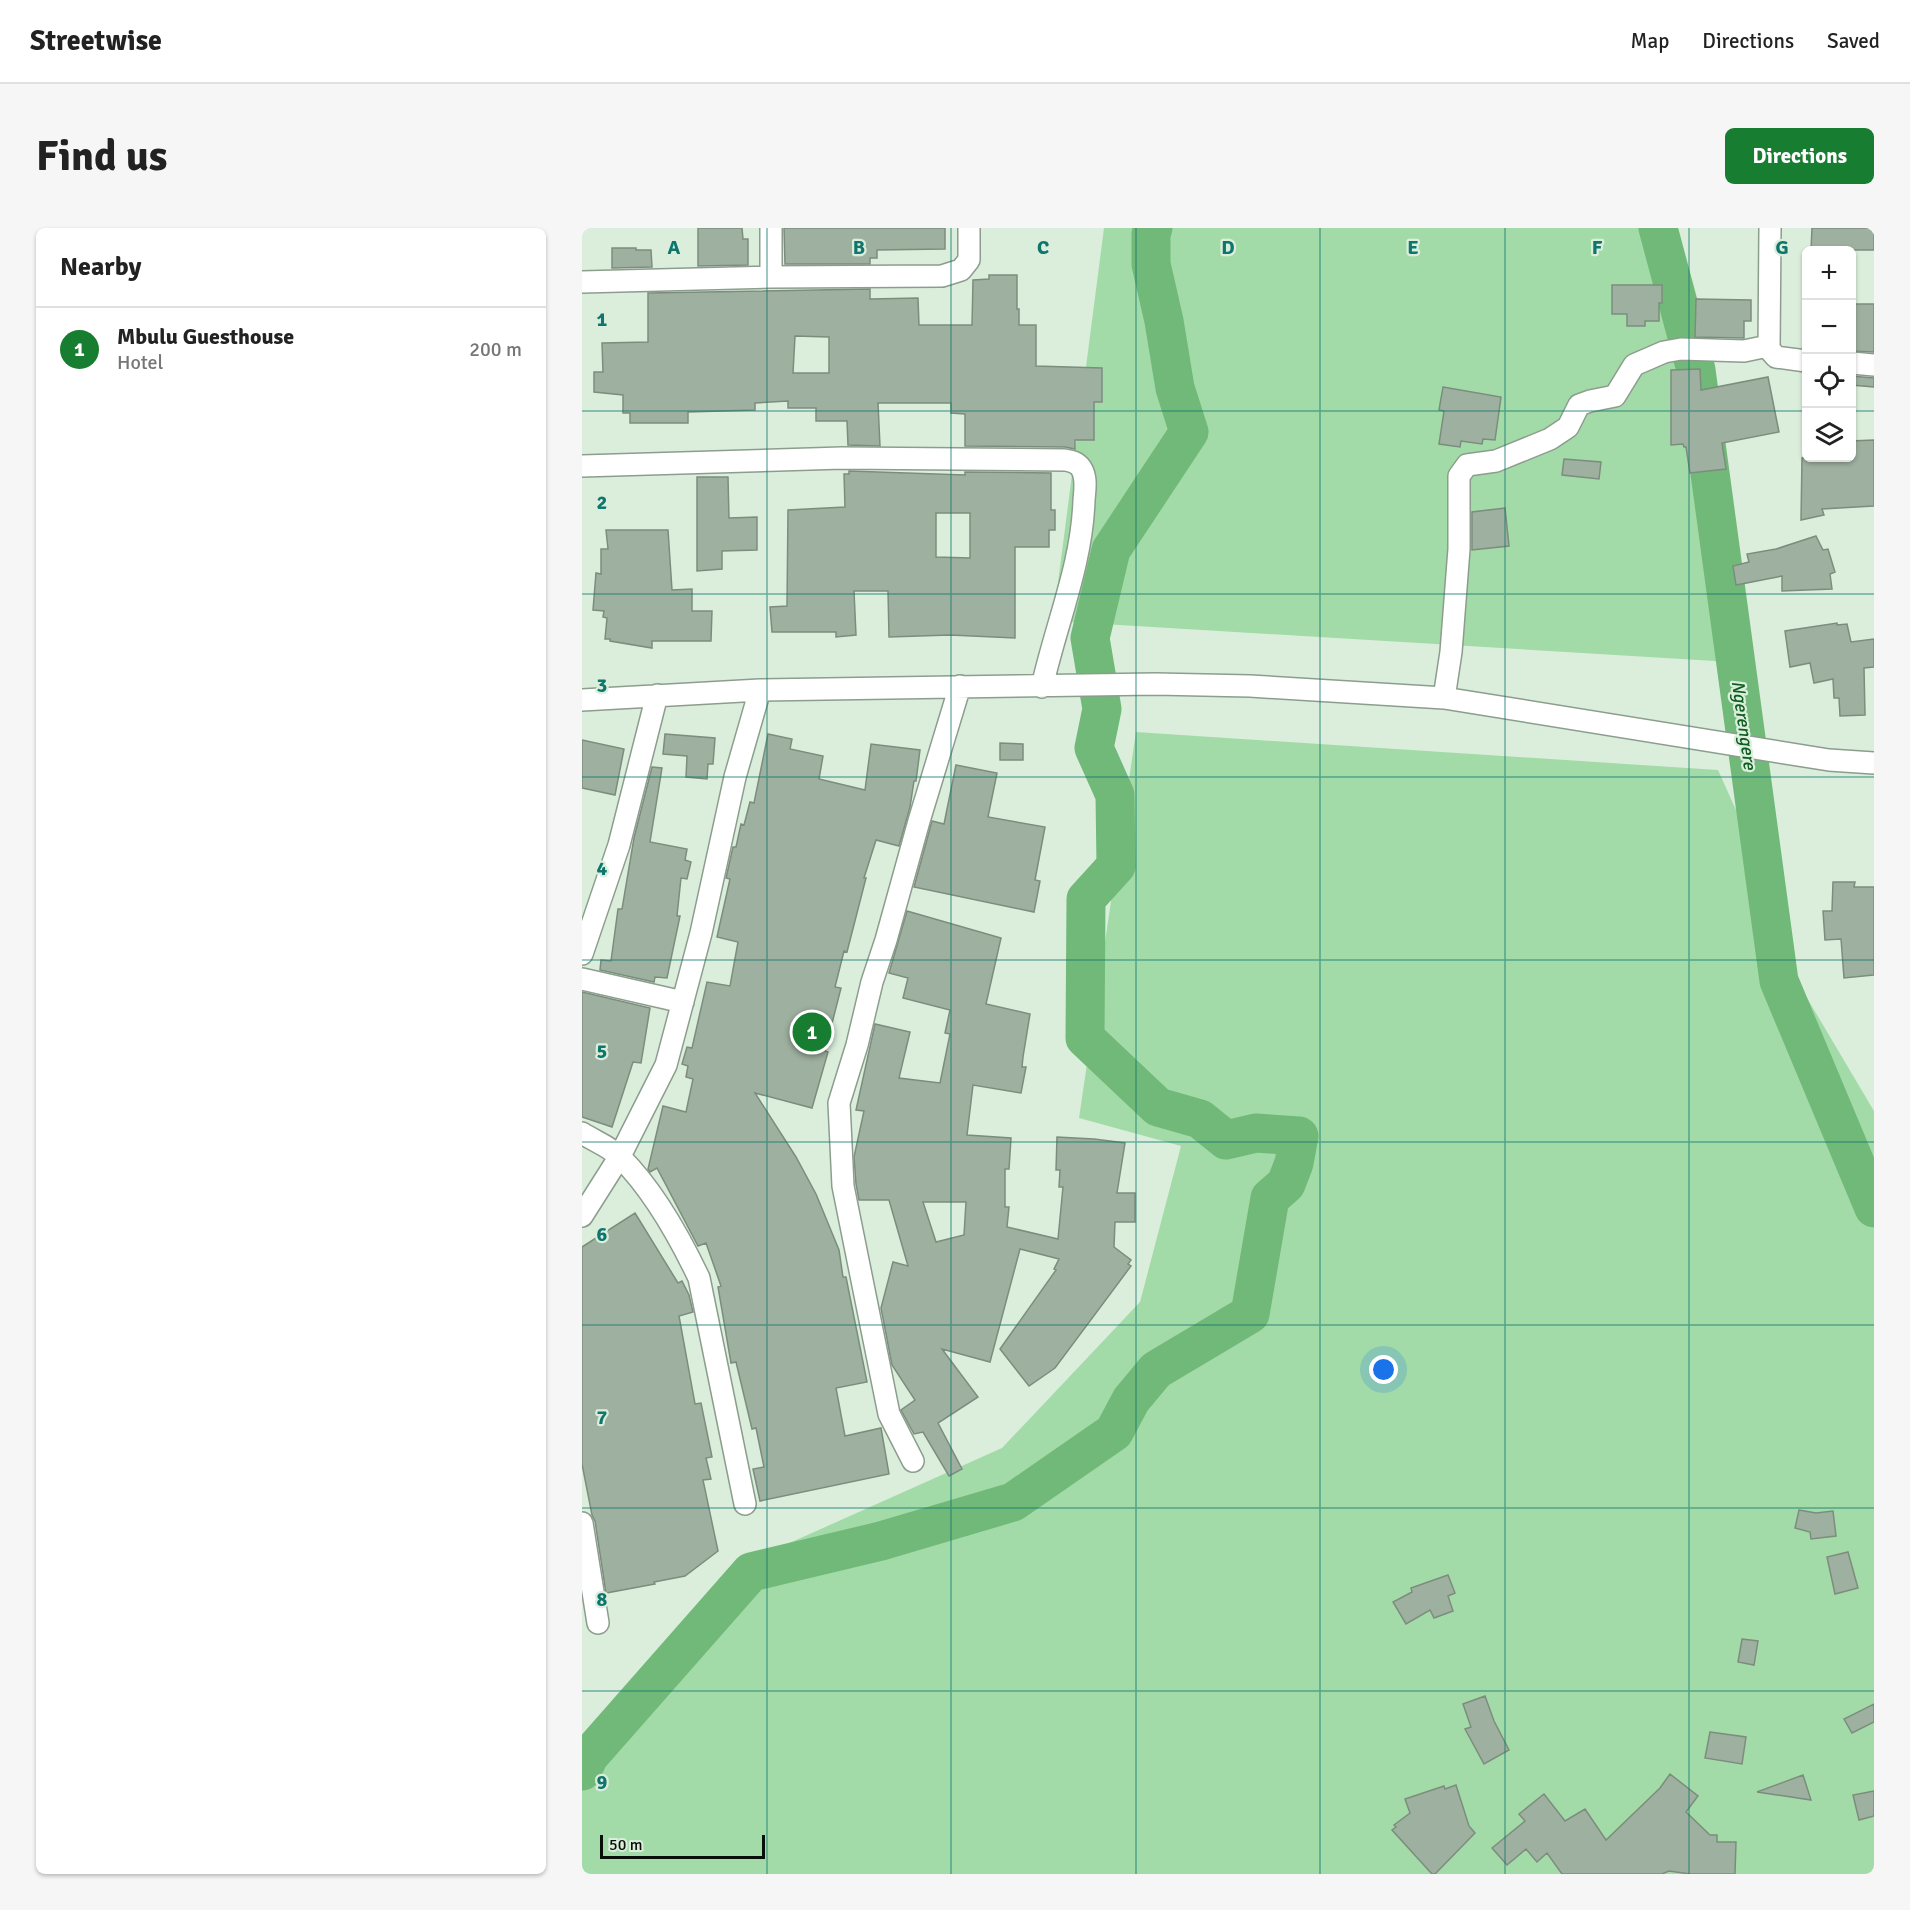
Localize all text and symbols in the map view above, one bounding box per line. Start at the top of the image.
text: Streetwise [30,24,162,58]
text: Map [1631,28,1669,54]
text: Directions [1702,28,1794,54]
text: Saved [1827,28,1880,54]
button: Directions [1725,128,1874,184]
text: Find us [36,131,167,182]
text: A [668,235,681,260]
text: B [853,235,865,260]
text: C [1037,235,1049,260]
text: D [1221,235,1235,260]
text: E [1407,235,1419,260]
text: F [1592,235,1603,260]
text: G [1775,235,1789,260]
map controls [1802,246,1856,462]
button: + [1802,246,1856,300]
text: Nearby [60,251,141,283]
button: − [1802,300,1856,354]
text: 1 [597,307,608,332]
text: Mbulu Guesthouse [117,323,294,350]
text: 1 [74,337,85,362]
text: 200 m [469,337,522,362]
text: Hotel [117,350,163,375]
button: locate [1802,354,1856,408]
button: layers [1802,408,1856,462]
text: 2 [597,490,607,515]
text: 3 [597,673,607,698]
water label: Ngerengere [1727,679,1761,772]
text: 4 [597,856,608,881]
pin: 1 [792,1010,832,1054]
text: 5 [597,1039,607,1064]
text: 6 [597,1222,608,1247]
your location [1369,1355,1398,1384]
text: 7 [597,1405,608,1430]
text: 8 [597,1587,608,1612]
text: 9 [597,1770,608,1795]
scale bar [600,1832,765,1860]
text: 50 m [609,1835,643,1855]

